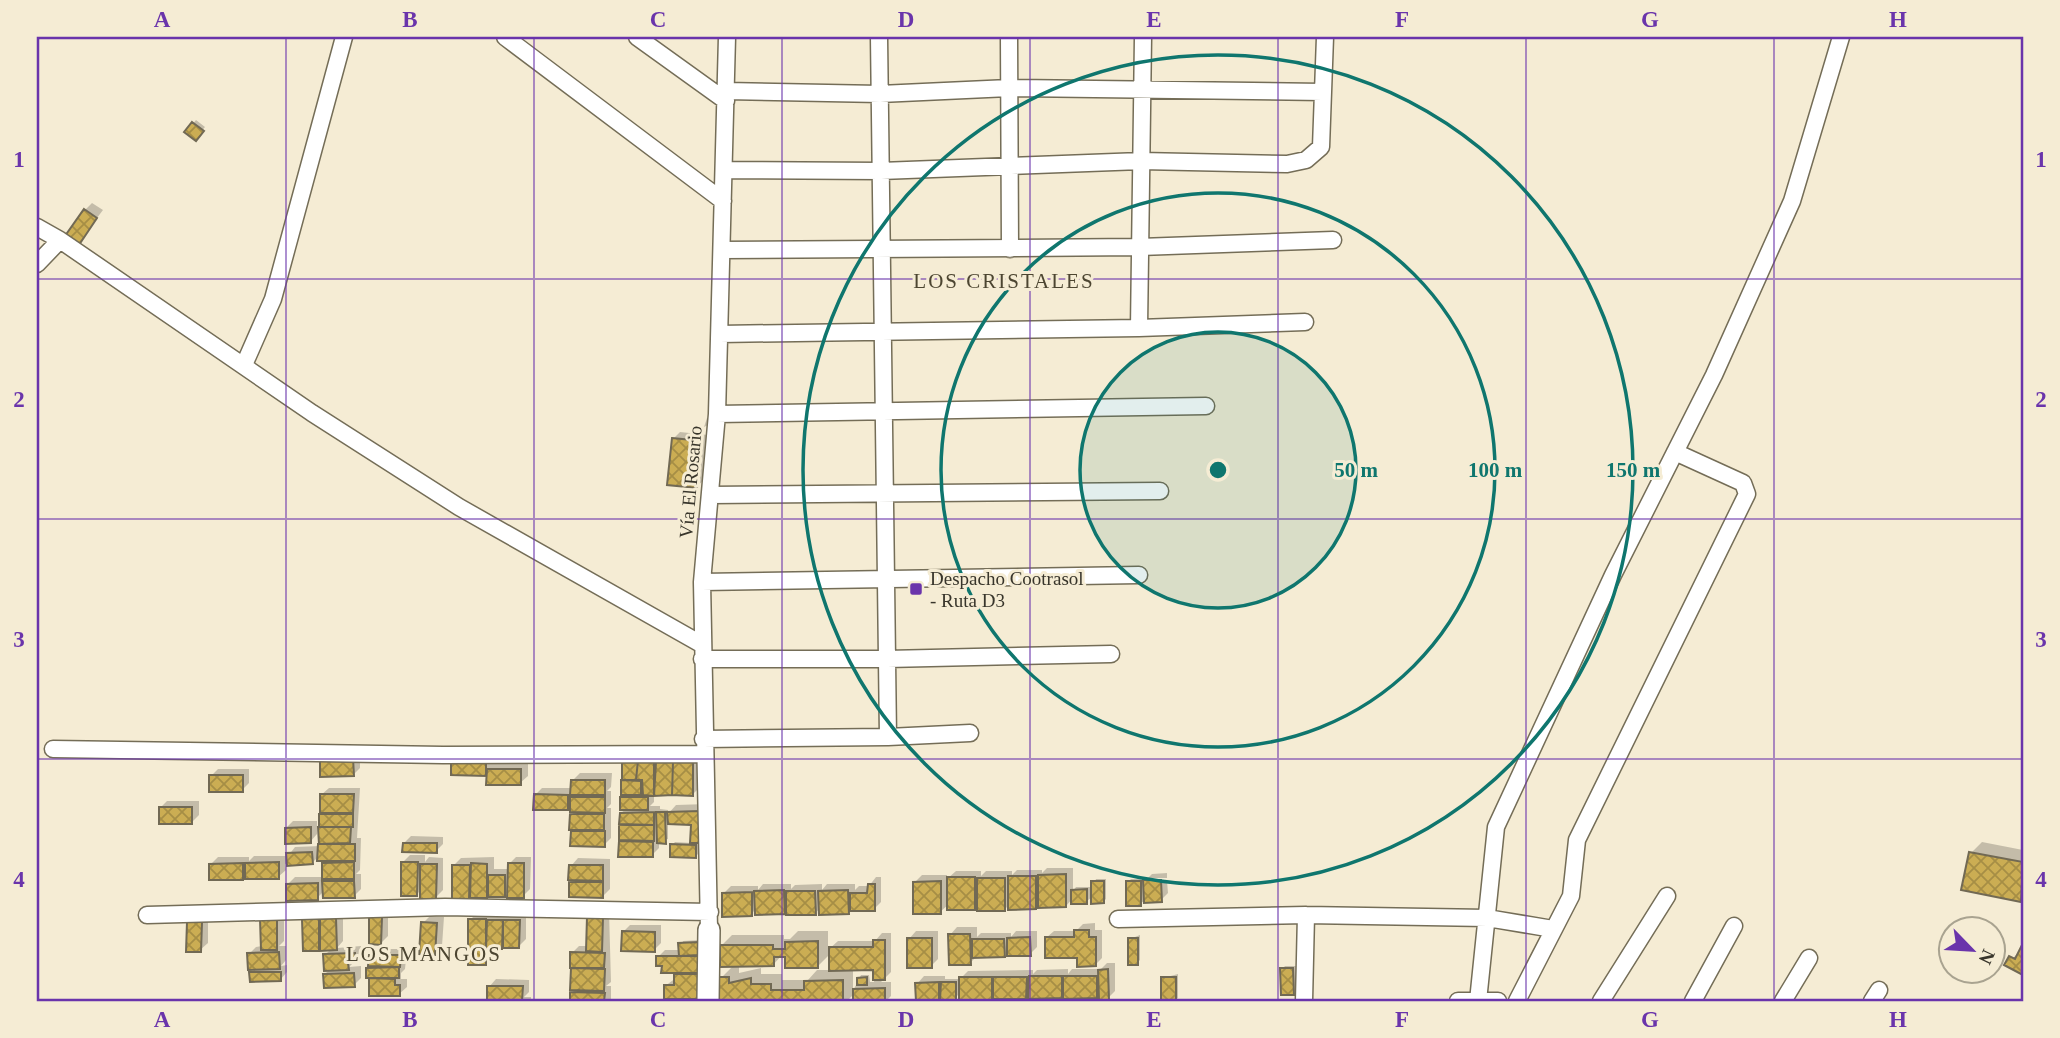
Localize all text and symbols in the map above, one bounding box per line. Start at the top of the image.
text: A [154,7,171,32]
text: B [402,7,418,32]
text: C [650,7,666,32]
text: D [898,7,914,32]
text: E [1146,7,1162,32]
text: F [1395,7,1409,32]
text: G [1641,7,1659,32]
text: H [1889,7,1907,32]
text: 1 [13,147,25,172]
text: 1 [2035,147,2047,172]
district label: LOS CRISTALES [913,269,1095,293]
text: 2 [13,387,25,412]
text: 2 [2035,387,2047,412]
street label: Vía El Rosario [675,425,706,539]
centre of rings [1206,458,1230,482]
text: 50 m [1334,458,1378,482]
text: 100 m [1468,458,1523,482]
text: 150 m [1606,458,1661,482]
place label: Despacho Cootrasol - Ruta D3 [930,568,1084,611]
marker: Despacho Cootrasol - Ruta D3 [908,581,924,597]
text: 3 [13,627,25,652]
text: 3 [2035,627,2047,652]
text: 4 [13,867,25,892]
text: 4 [2035,867,2047,892]
north arrow [1938,916,2008,986]
district label: LOS MANGOS [346,942,502,966]
text: N [1974,946,1999,968]
text: A [154,1007,171,1032]
text: B [402,1007,418,1032]
text: C [650,1007,666,1032]
text: D [898,1007,914,1032]
text: E [1146,1007,1162,1032]
text: F [1395,1007,1409,1032]
text: G [1641,1007,1659,1032]
text: H [1889,1007,1907,1032]

